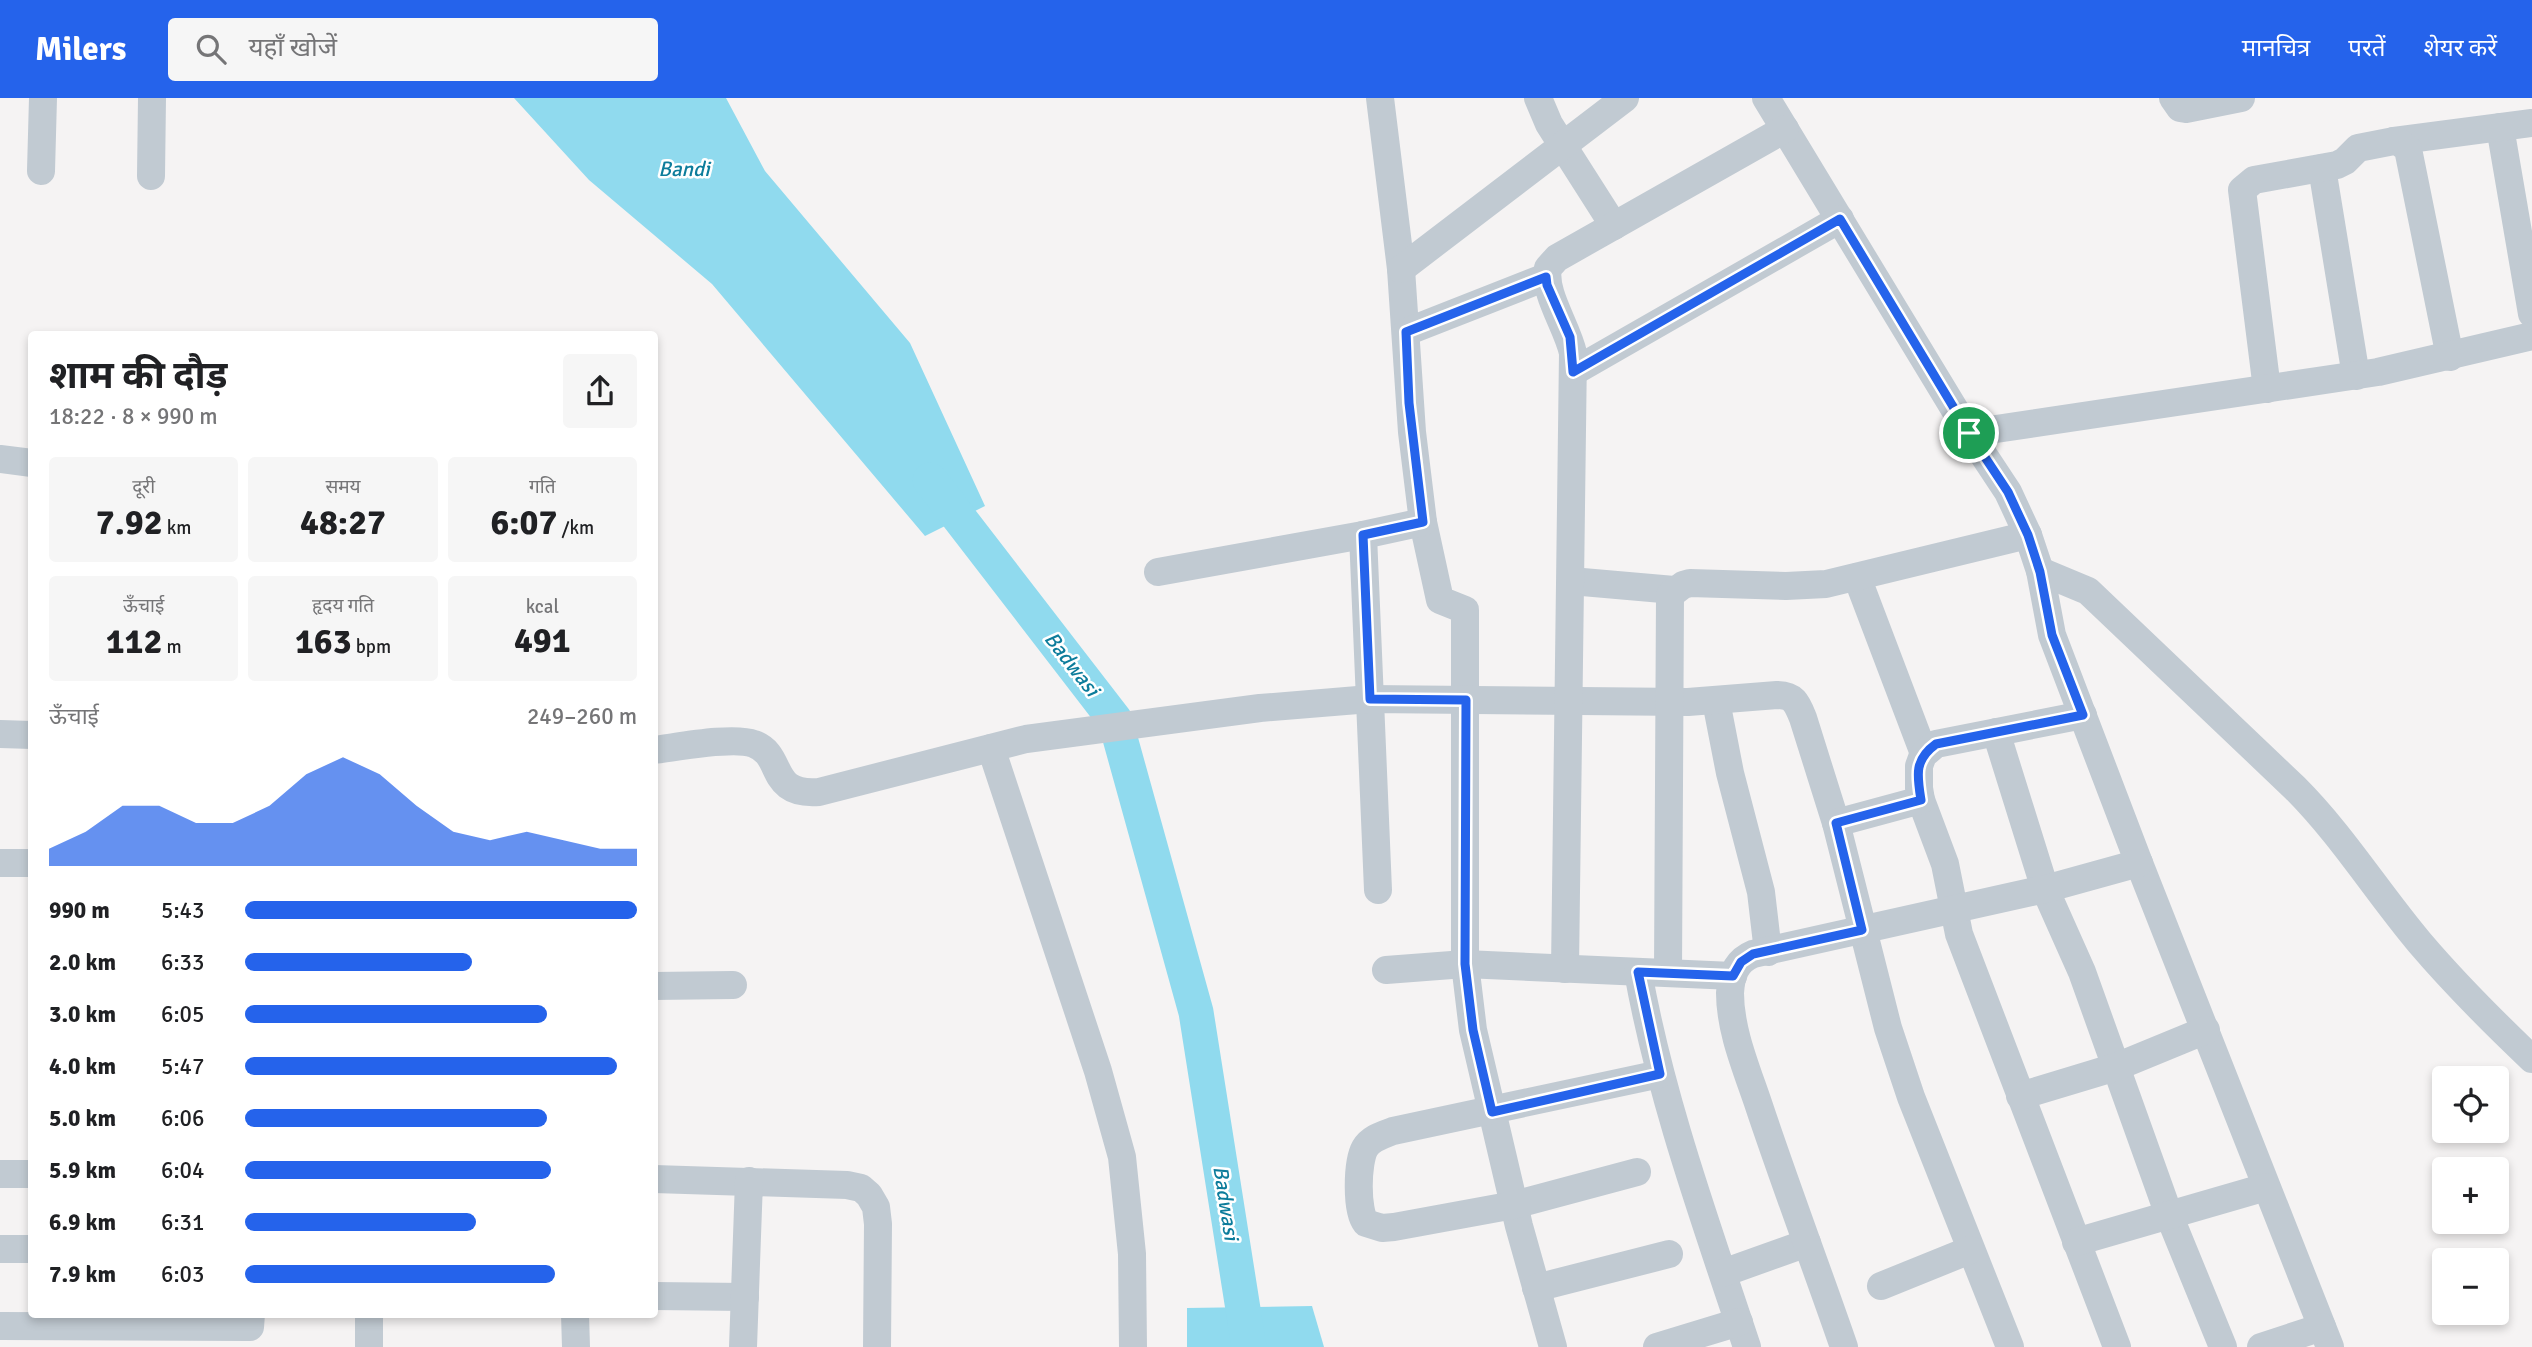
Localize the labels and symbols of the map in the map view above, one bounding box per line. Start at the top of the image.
water label: Bandi [658,156,712,182]
pin [1939,403,1999,463]
water label: Badwasi [1039,626,1107,703]
water label: Badwasi [1207,1164,1245,1244]

